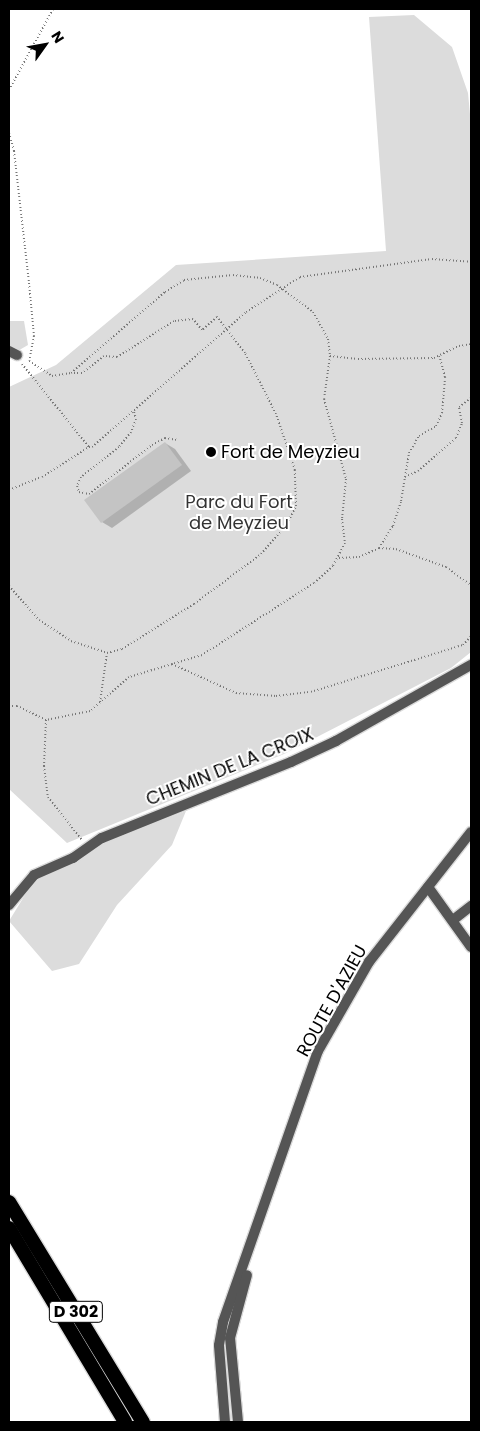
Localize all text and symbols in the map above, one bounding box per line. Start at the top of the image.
north arrow [20,20,70,70]
text: N [46,27,69,47]
place label: Fort de Meyzieu [221,441,360,463]
marker: Fort de Meyzieu [205,446,217,458]
park label: Parc du Fort de Meyzieu [185,492,293,534]
street label: CHEMIN DE LA CROIX [143,723,317,811]
street label: ROUTE D'AZIEU [292,941,372,1061]
road number: D 302 [48,1298,104,1325]

